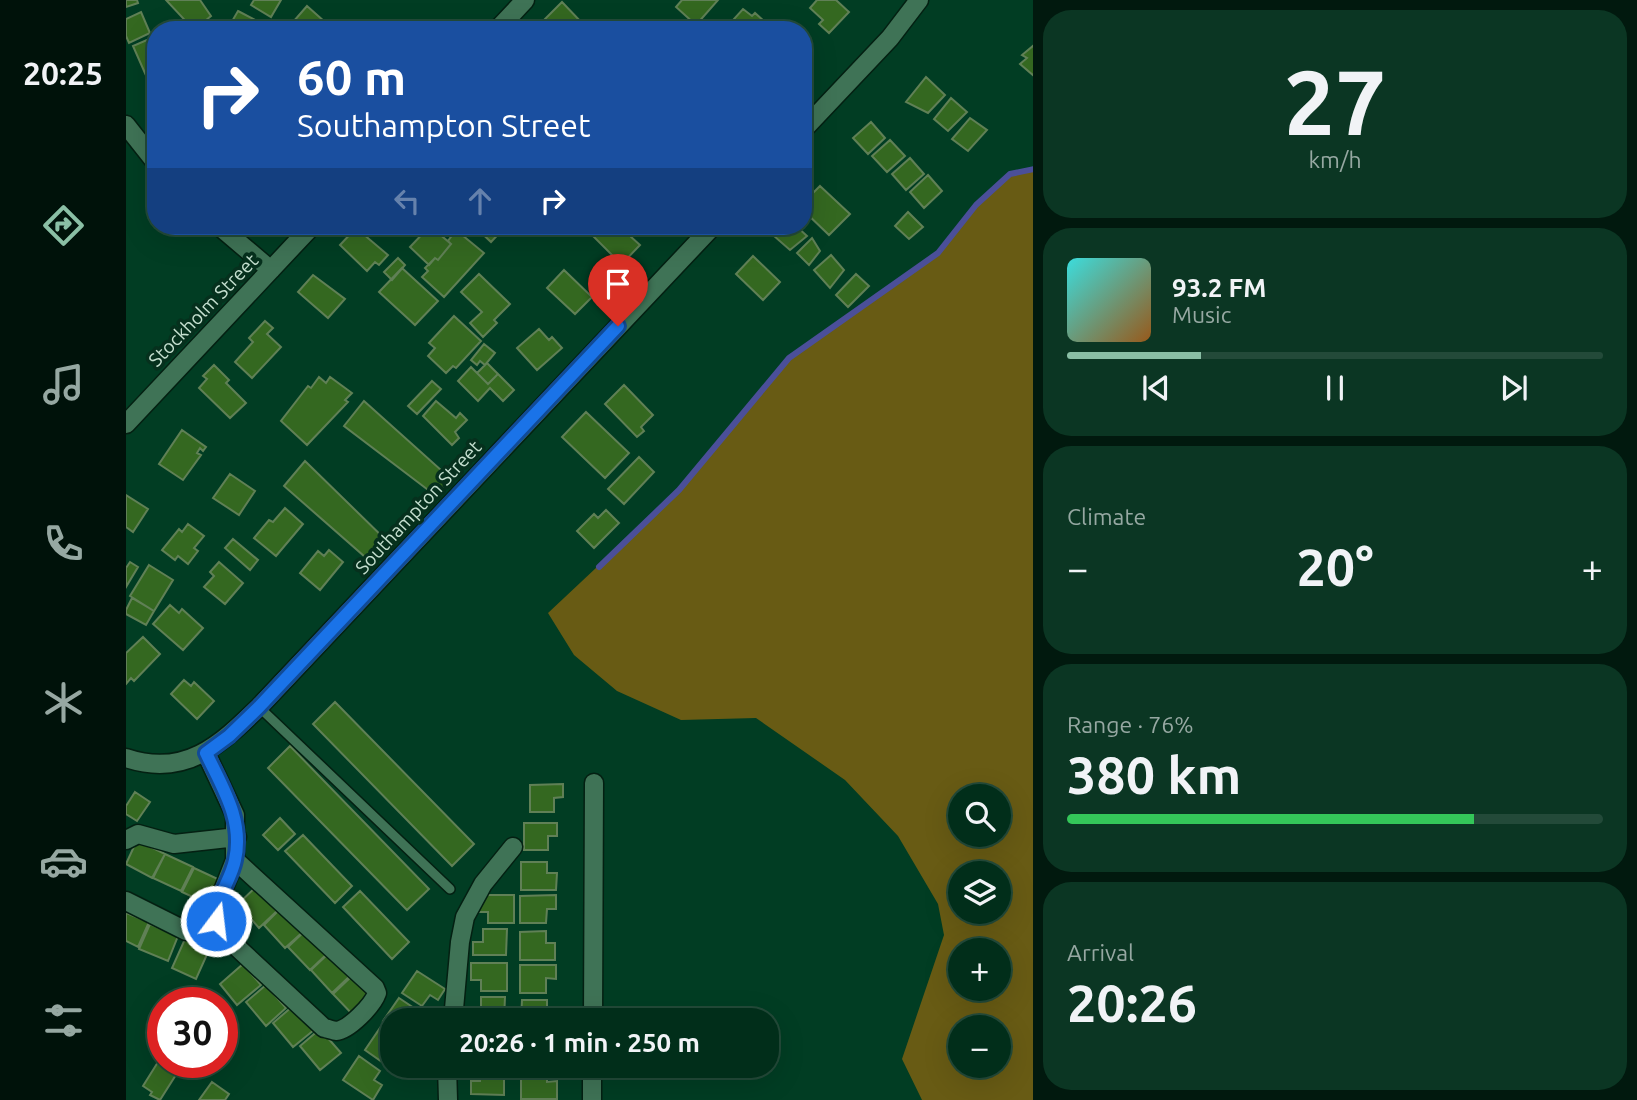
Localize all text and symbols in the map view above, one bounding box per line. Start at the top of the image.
icon: right [182,49,273,140]
text: 60 m [297,49,406,104]
text: 27 [1284,50,1386,152]
text: 20:25 [23,55,103,91]
text: Southampton Street [297,107,591,143]
text: km/h [1308,147,1362,172]
icon: left [388,182,426,220]
icon: ahead [461,182,499,220]
icon: right [534,182,572,220]
icon: directions [39,201,88,250]
street label: Stockholm Street [144,249,263,371]
pin [588,254,648,326]
icon: arrive [599,265,637,303]
text: 93.2 FM [1172,273,1266,302]
text: Music [1172,302,1231,327]
icon: music [39,360,88,409]
icon: previous [1137,369,1175,407]
icon: pause [1316,369,1354,407]
icon: next [1495,369,1533,407]
street label: Southampton Street [351,435,486,578]
text: Climate [1067,504,1146,529]
icon: phone [39,519,88,568]
text: 20° [1296,538,1374,596]
text: − [1067,547,1088,589]
text: + [1582,547,1603,589]
icon: climate [39,678,88,727]
text: Range · 76% [1067,712,1194,737]
text: 380 km [1067,746,1241,804]
map controls [948,784,1011,1078]
button: search [948,784,1011,847]
icon: car [39,837,88,886]
button: layers [948,861,1011,924]
position arrow [179,884,253,958]
button: + [948,938,1011,1001]
text: Arrival [1067,940,1134,965]
text: 20:26 [1067,974,1197,1032]
speed limit sign: 30 [147,987,238,1078]
icon: filters [39,996,88,1045]
button: − [948,1015,1011,1078]
text: 20:26 · 1 min · 250 m [459,1028,700,1057]

